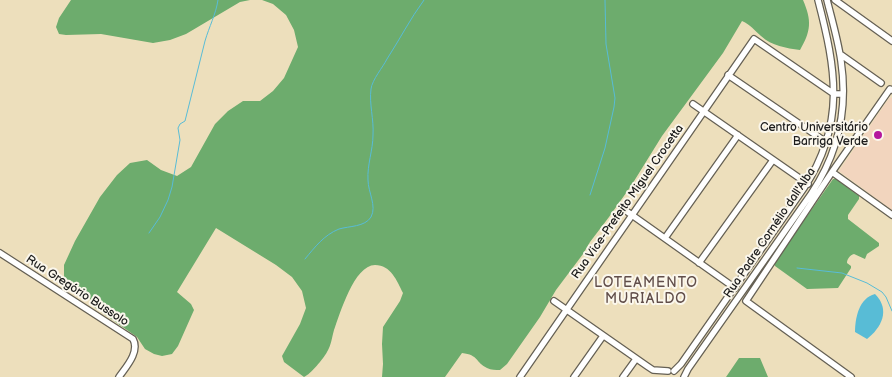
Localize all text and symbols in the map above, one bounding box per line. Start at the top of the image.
place label: Centro Universitário Barriga Verde [760,121,868,149]
street label: Rua Vice-Prefeito Miguel Crocetta [569,122,687,282]
marker: Centro Universitário Barriga Verde [872,129,884,141]
street label: Rua Padre Cornélio dall'Alba [721,165,819,301]
street label: Rua Gregório Bussolo [23,252,131,330]
district label: LOTEAMENTO MURIALDO [593,275,699,308]

